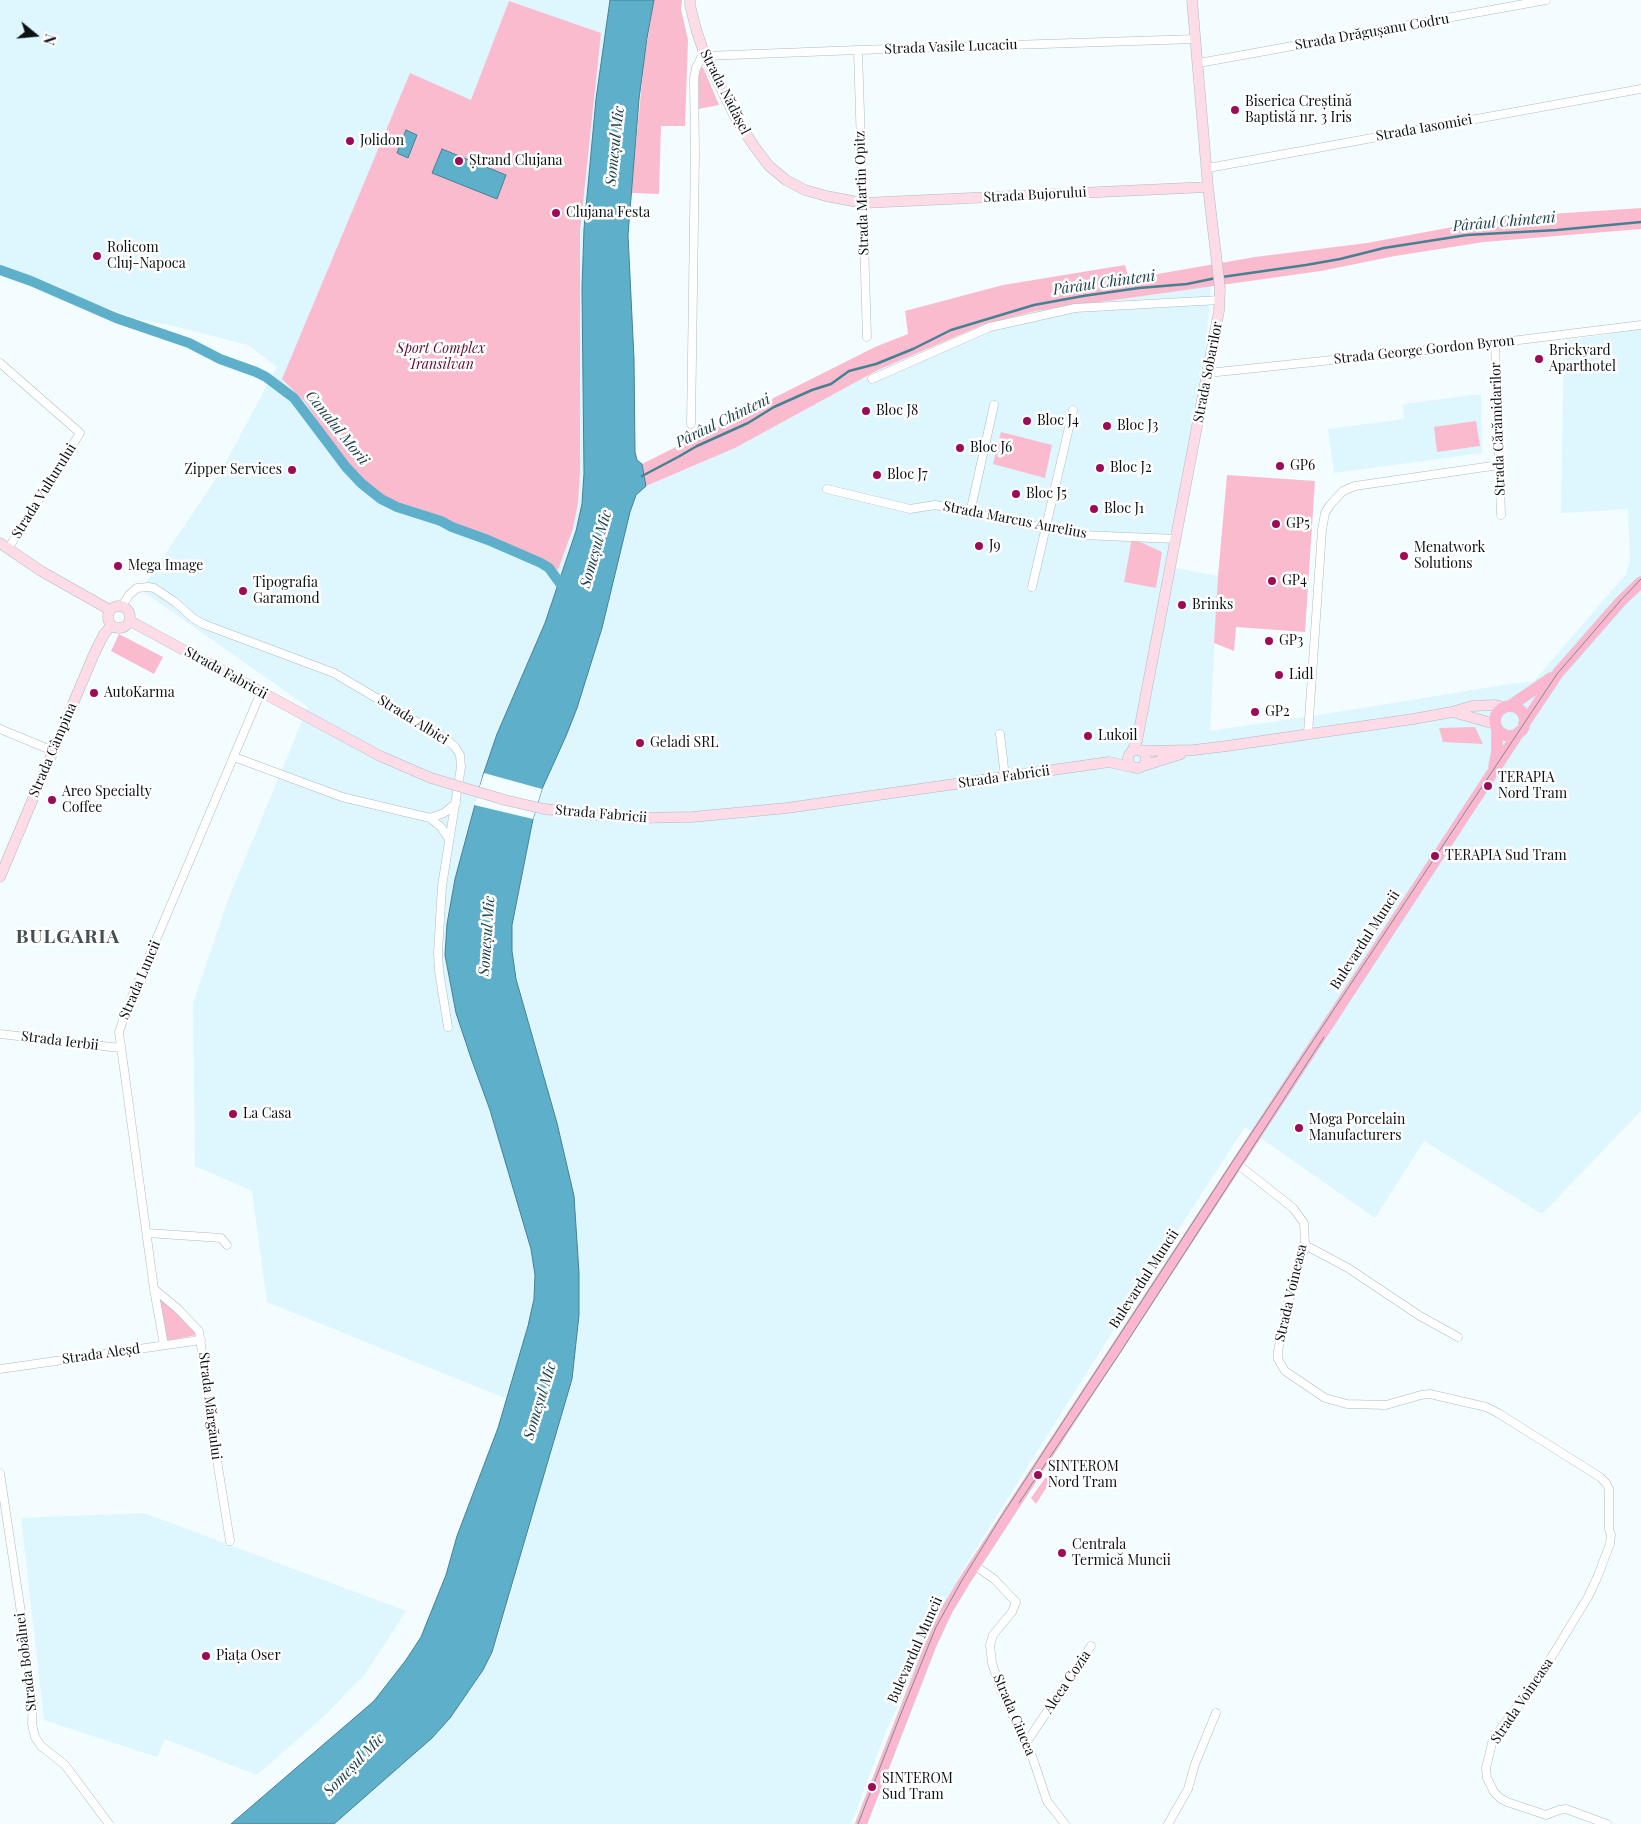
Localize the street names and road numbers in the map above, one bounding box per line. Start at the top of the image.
street label: Strada Drăgușanu Codru [1294,10,1450,54]
street label: Strada Vasile Lucaciu [884,36,1018,58]
street label: Strada Nădășel [696,47,754,137]
street label: Strada Iasomiei [1374,111,1474,145]
street label: Strada Martin Opitz [851,130,873,256]
street label: Strada Bujorului [983,184,1087,206]
street label: Strada Sobarilor [1190,320,1226,424]
street label: Strada George Gordon Byron [1333,332,1515,368]
street label: Strada Cărămidarilor [1487,362,1509,496]
street label: Strada Vulturului [8,440,80,542]
street label: Strada Marcus Aurelius [942,498,1088,542]
street label: Strada Fabricii [182,643,270,703]
street label: Strada Albiei [374,692,452,748]
street label: Strada Câmpina [26,700,80,800]
street label: Strada Fabricii [957,762,1051,792]
street label: Strada Fabricii [554,802,648,826]
street label: Bulevardul Muncii [1327,887,1403,993]
street label: Strada Luncii [116,938,164,1022]
street label: Strada Ierbii [20,1028,100,1054]
street label: Bulevardul Muncii [1106,1226,1182,1332]
street label: Strada Voineasa [1272,1243,1310,1343]
street label: Strada Aleșd [61,1340,141,1368]
street label: Strada Mărgăului [195,1351,225,1461]
street label: Bulevardul Muncii [884,1594,946,1706]
street label: Strada Bobâlnei [12,1612,40,1712]
street label: Aleea Cozia [1040,1647,1094,1717]
street label: Strada Voineasa [1487,1655,1557,1747]
street label: Strada Ciucea [989,1672,1039,1758]

